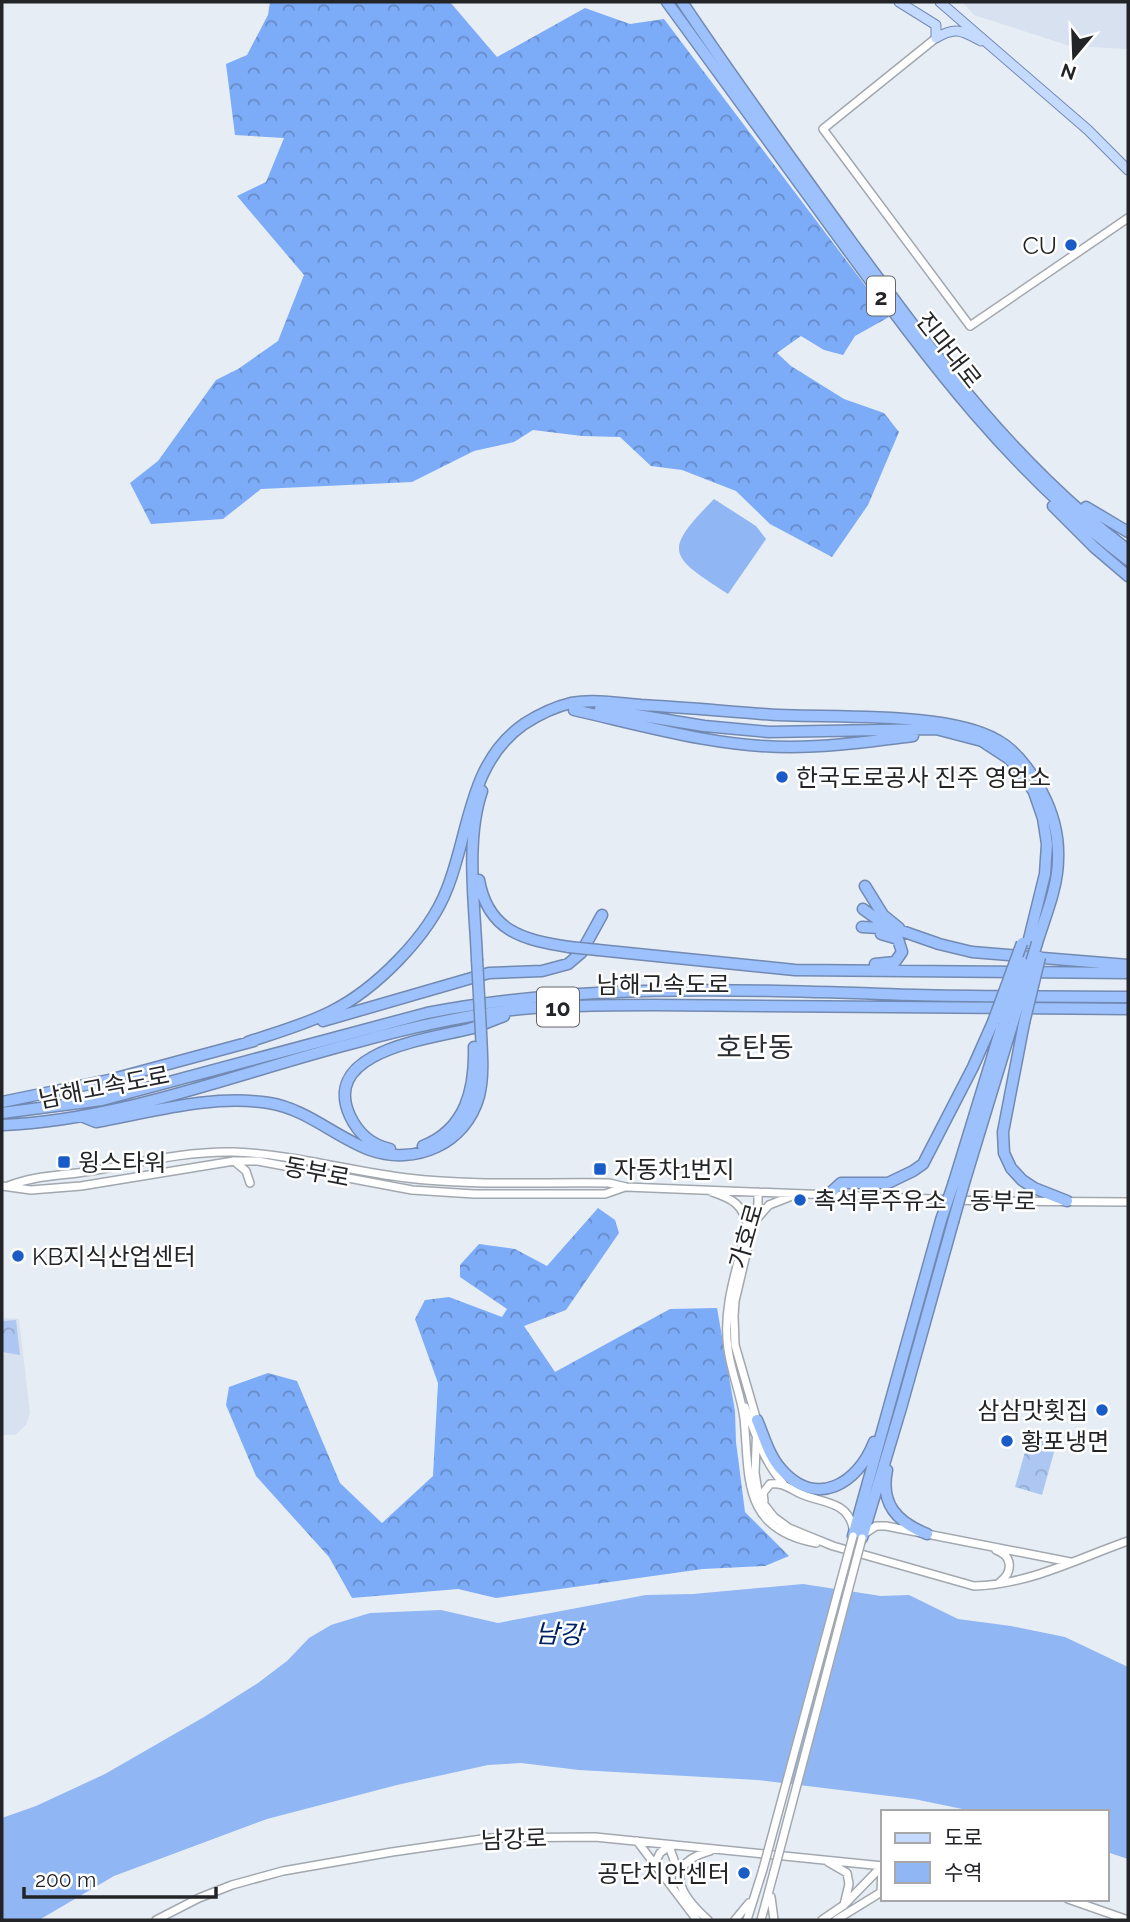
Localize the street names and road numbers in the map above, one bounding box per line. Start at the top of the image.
road number: 2 [867,276,895,316]
street label: 진마대로 [910,306,988,394]
street label: 남해고속도로 [597,970,729,999]
road number: 10 [537,988,579,1026]
street label: 남해고속도로 [36,1060,172,1114]
street label: 동부로 [282,1151,352,1193]
street label: 동부로 [970,1186,1036,1216]
street label: 가호로 [723,1200,769,1272]
street label: 남강로 [480,1823,548,1855]

